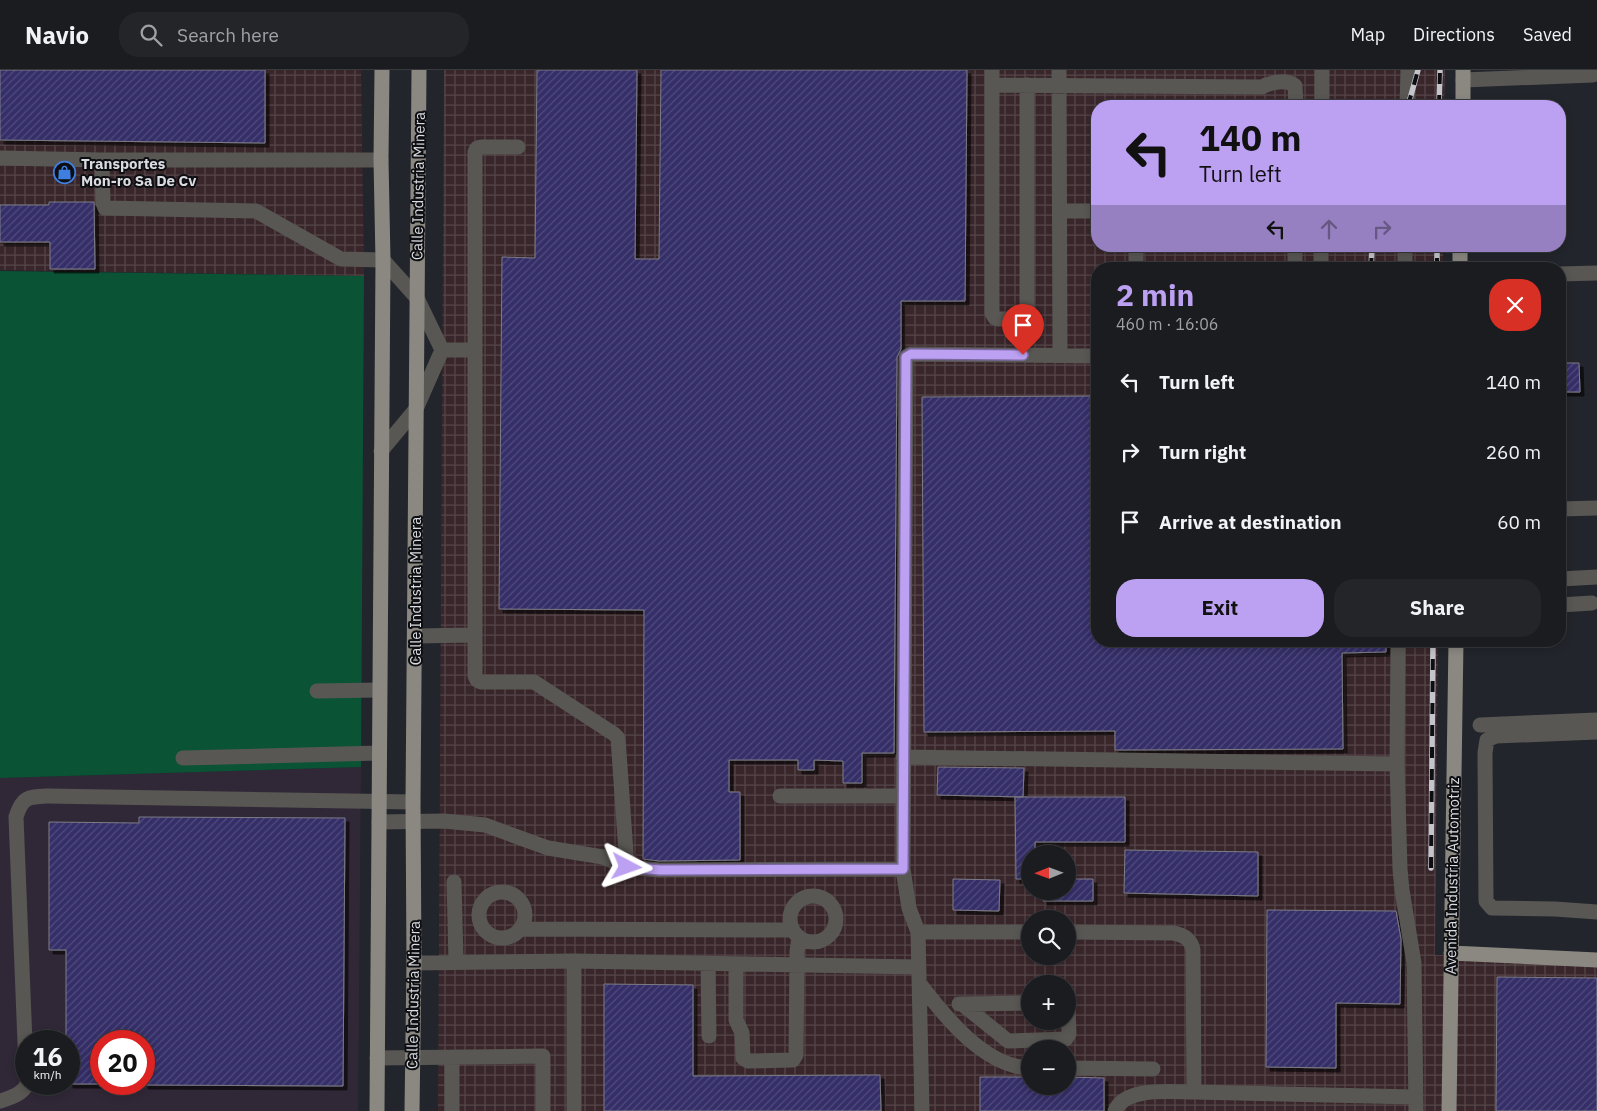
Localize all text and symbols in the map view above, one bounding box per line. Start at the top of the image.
search box [119,12,469,57]
text: Navio [25,19,89,51]
icon: search [137,21,165,49]
text: Search here [177,23,279,47]
text: Map [1350,23,1385,46]
text: Directions [1413,23,1495,46]
text: Saved [1523,23,1572,46]
street label: Calle Industria Minera [407,112,429,260]
text: 140 m [1199,115,1302,161]
icon: left [1116,120,1181,185]
place label: Transportes Mon-ro Sa De Cv [81,154,196,190]
text: Turn left [1199,159,1282,188]
shop icon: Transportes Mon-ro Sa De Cv [53,160,77,184]
icon: left [1262,215,1290,243]
icon: ahead [1315,215,1343,243]
icon: right [1368,215,1396,243]
text: 2 min [1116,275,1194,314]
button: close [1489,279,1541,331]
pin [1002,304,1044,355]
icon: arrive [1009,311,1037,339]
text: 460 m · 16:06 [1116,314,1218,334]
icon: left [1116,368,1144,396]
text: Turn left [1159,370,1235,394]
text: 140 m [1486,370,1541,394]
icon: right [1116,438,1144,466]
text: Turn right [1159,440,1246,464]
text: 260 m [1486,440,1541,464]
icon: arrive [1116,508,1144,536]
text: Arrive at destination [1159,510,1342,534]
text: 60 m [1497,510,1541,534]
street label: Calle Industria Minera [406,517,425,665]
button: Exit [1116,579,1324,637]
button: Share [1334,579,1541,637]
street label: Avenida Industria Automotriz [1441,777,1463,975]
position arrow [600,840,652,892]
north arrow [1021,845,1076,900]
map controls [1021,845,1076,1095]
button: search [1021,910,1076,965]
street label: Calle Industria Minera [402,921,424,1069]
button: + [1021,975,1076,1030]
speed limit sign: 20 [90,1030,155,1095]
text: 16 [32,1040,63,1073]
button: − [1021,1040,1076,1095]
text: km/h [33,1067,62,1082]

